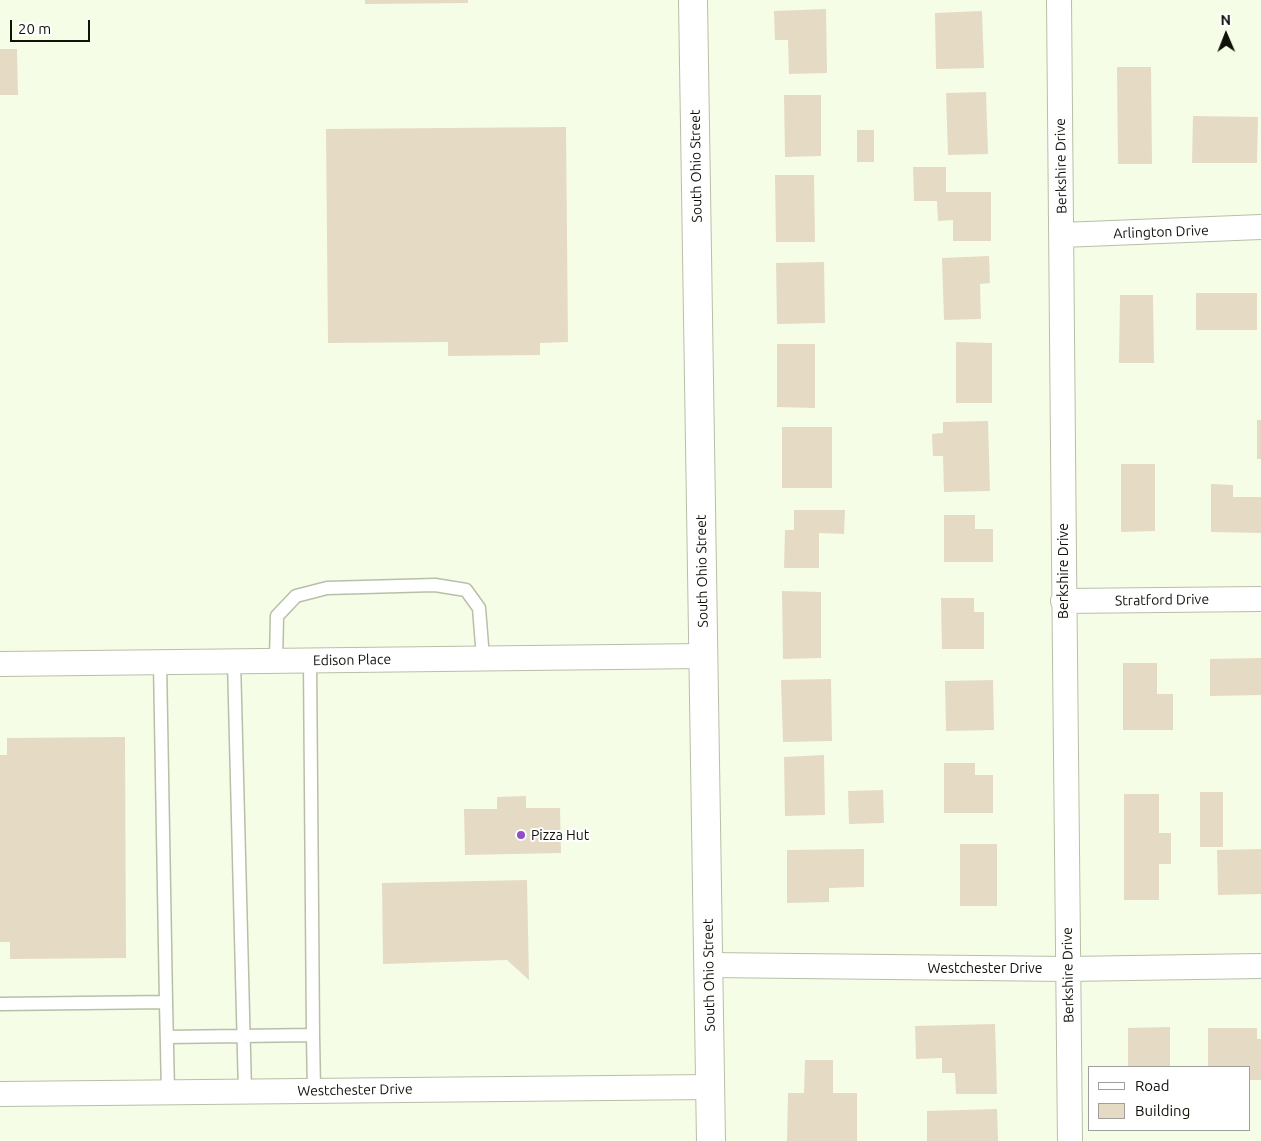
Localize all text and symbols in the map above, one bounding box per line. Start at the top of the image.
scale bar [12,10,92,42]
north arrow [1201,10,1251,60]
text: N [1220,12,1231,28]
text: 20 m [18,20,51,37]
street label: South Ohio Street [687,109,705,223]
street label: Berkshire Drive [1052,118,1070,214]
street label: Arlington Drive [1113,222,1209,242]
street label: South Ohio Street [693,514,711,628]
street label: Berkshire Drive [1055,523,1071,619]
street label: Stratford Drive [1115,591,1209,609]
street label: Edison Place [313,651,391,669]
place label: Pizza Hut [531,827,589,843]
marker: Pizza Hut [515,829,527,841]
street label: South Ohio Street [700,918,718,1032]
street label: Berkshire Drive [1059,927,1077,1023]
street label: Westchester Drive [927,960,1043,976]
legend [1088,1066,1251,1131]
text: Road [1135,1077,1170,1094]
street label: Westchester Drive [297,1081,413,1099]
text: Building [1135,1102,1190,1119]

